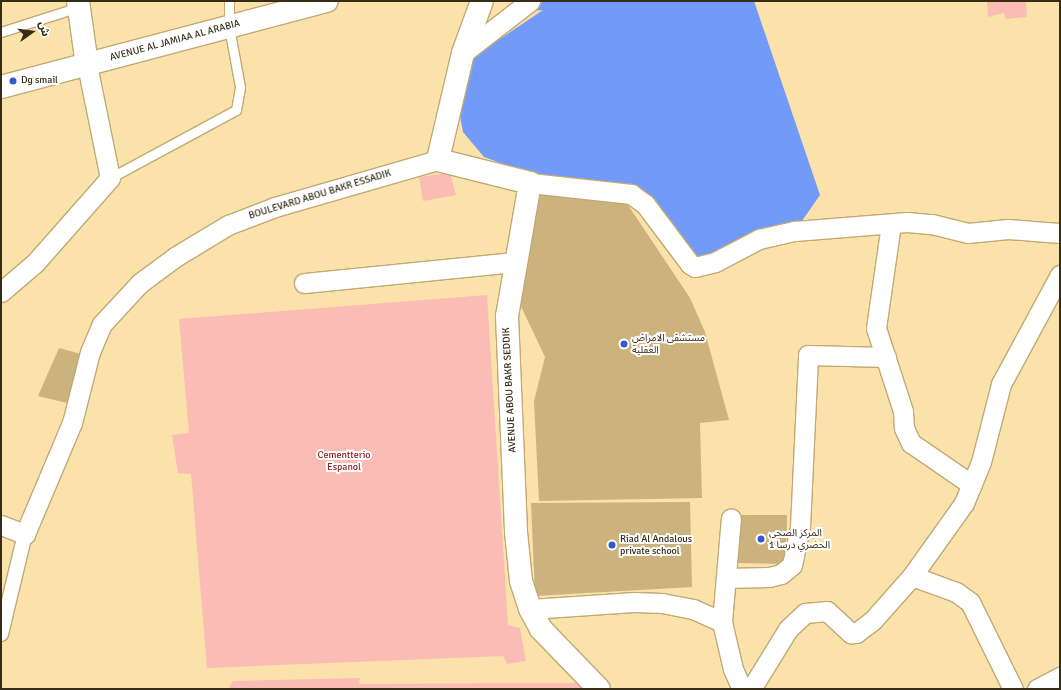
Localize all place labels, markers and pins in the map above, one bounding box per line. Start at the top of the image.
place label: Dg smail [21,75,58,87]
marker: Dg smail [8,76,18,86]
place label: مستشفى الامراض العقلية [632,332,705,356]
marker: مستشفى الامراض العقلية [619,339,629,349]
place label: المركز الصحي الحضري درسا 1 [769,527,830,550]
place label: Riad Al Andalous private school [620,533,692,556]
marker: المركز الصحي الحضري درسا 1 [756,534,766,544]
marker: Riad Al Andalous private school [607,540,617,550]

